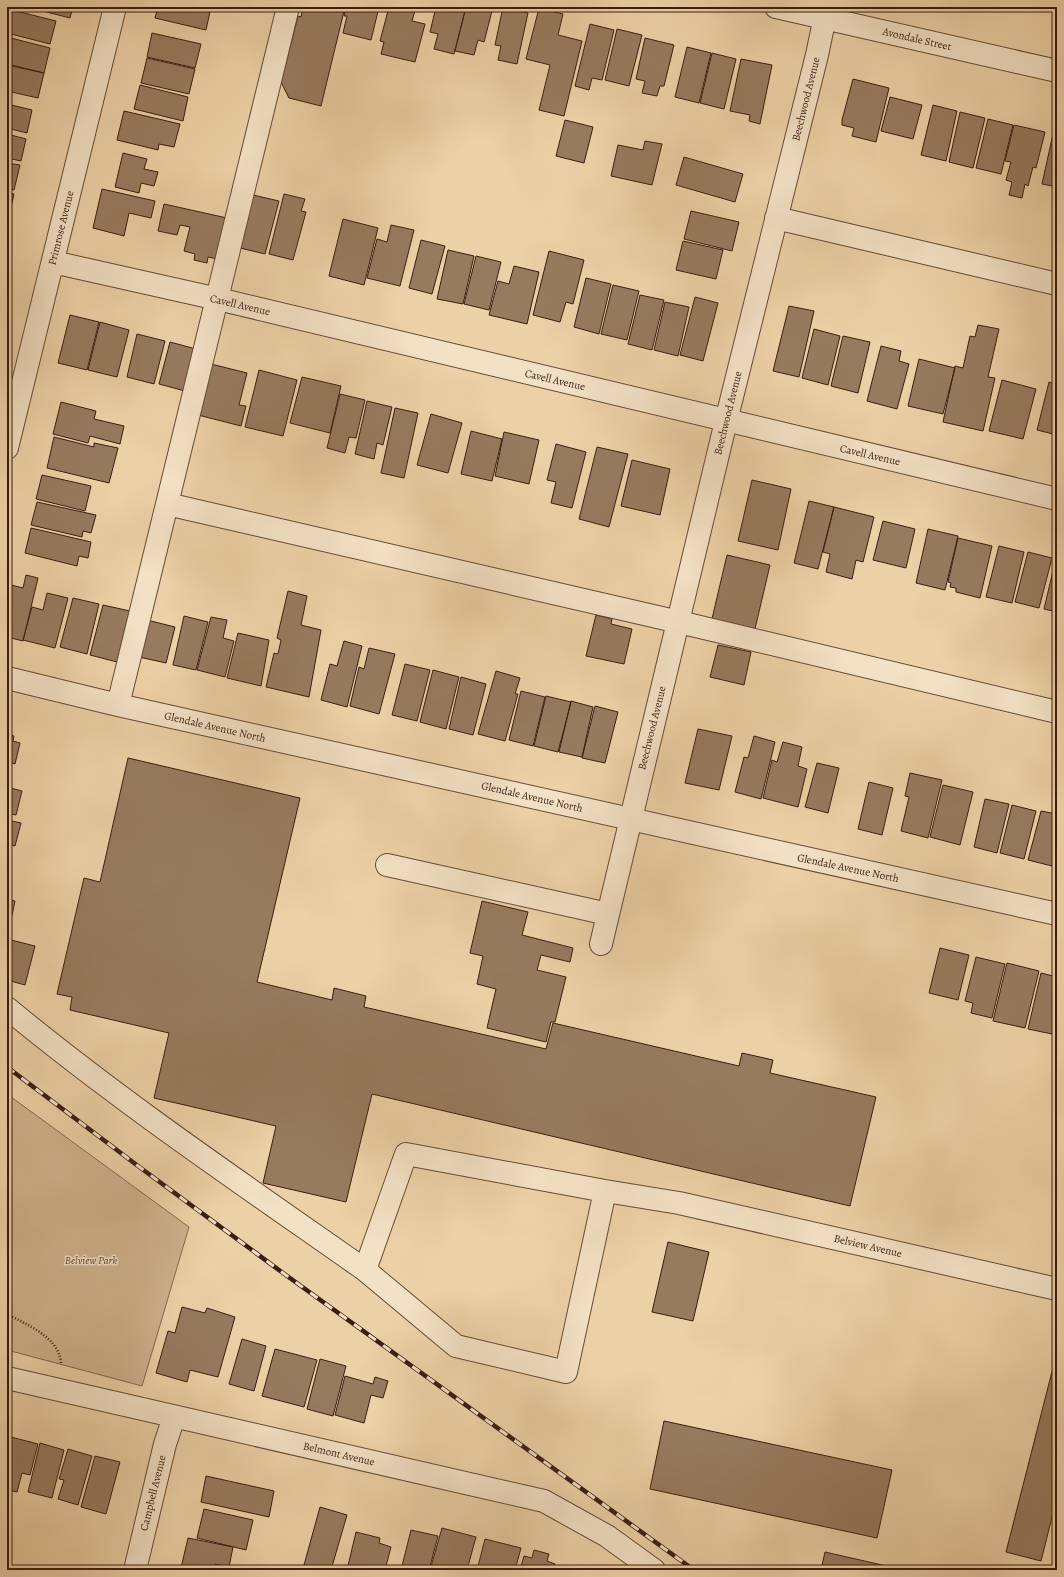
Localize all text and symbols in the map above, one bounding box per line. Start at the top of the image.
street label: Avondale Street [880,24,953,54]
street label: Beechwood Avenue [788,55,824,143]
street label: Primrose Avenue [44,189,78,267]
street label: Cavell Avenue [208,291,272,319]
street label: Cavell Avenue [523,366,587,394]
street label: Beechwood Avenue [710,369,746,457]
street label: Cavell Avenue [838,441,902,469]
street label: Beechwood Avenue [634,684,670,772]
street label: Glendale Avenue North [163,708,267,746]
street label: Glendale Avenue North [480,778,584,816]
street label: Glendale Avenue North [796,850,900,886]
street label: Belview Avenue [832,1231,904,1261]
park label: Belview Park [65,1253,117,1268]
street label: Belmont Avenue [302,1438,376,1470]
street label: Campbell Avenue [136,1453,170,1533]

